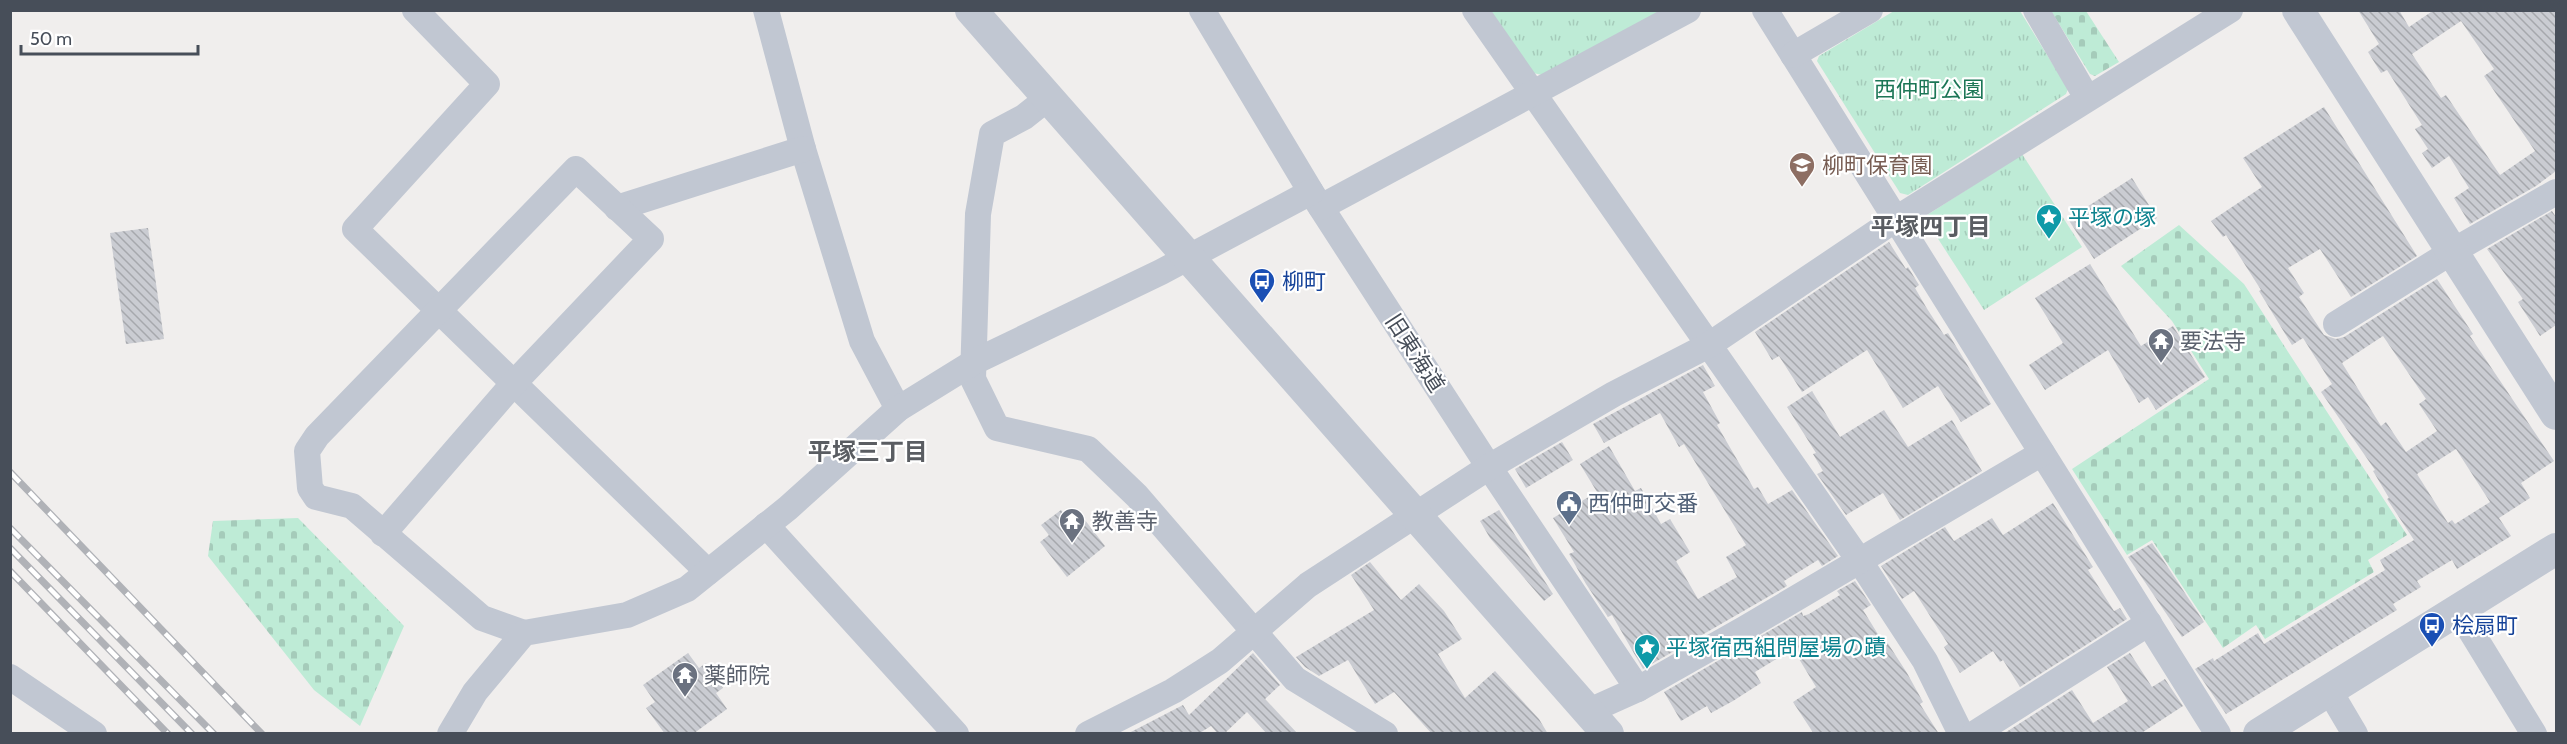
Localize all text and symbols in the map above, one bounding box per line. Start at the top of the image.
scale bar [21,18,198,56]
text: 50 m [30,28,72,50]
park label: 西仲町公園 [1874,76,1984,103]
school or university icon: 柳町保育園 [1787,150,1817,188]
place label: 柳町保育園 [1822,152,1932,179]
place icon: 平塚の塚 [2034,202,2064,240]
place label: 平塚の塚 [2068,204,2156,231]
district label: 平塚四丁目 [1871,212,1991,241]
bus stop icon: 柳町 [1247,266,1277,304]
place label: 柳町 [1282,268,1326,295]
street label: 旧東海道 [1380,309,1450,397]
temple icon: 要法寺 [2146,326,2176,364]
place label: 要法寺 [2180,328,2246,355]
district label: 平塚三丁目 [808,437,928,466]
public building icon: 西仲町交番 [1554,488,1584,526]
place label: 西仲町交番 [1588,490,1698,517]
temple icon: 教善寺 [1057,506,1087,544]
place label: 教善寺 [1092,508,1158,535]
bus stop icon: 桧扇町 [2417,610,2447,648]
place label: 桧扇町 [2452,612,2518,639]
place icon: 平塚宿西組問屋場の蹟 [1632,632,1662,670]
place label: 平塚宿西組問屋場の蹟 [1666,634,1886,661]
temple icon: 薬師院 [670,660,700,698]
place label: 薬師院 [704,662,770,689]

